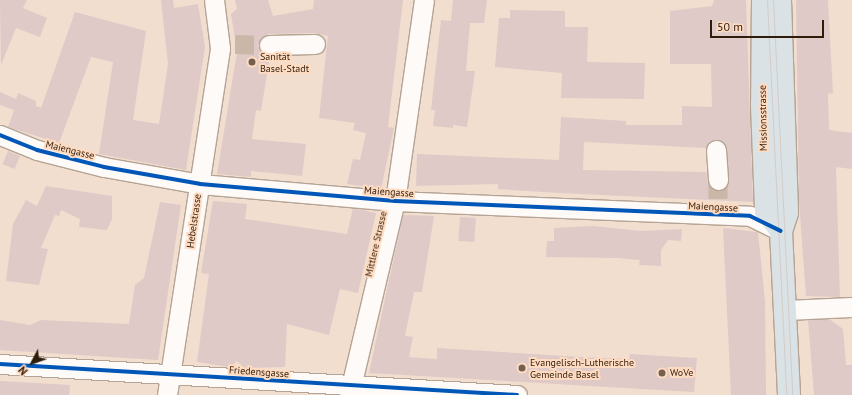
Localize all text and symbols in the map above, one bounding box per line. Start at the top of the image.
scale bar [712,12,826,38]
text: 50 m [717,19,743,34]
place label: Sanität Basel-Stadt [260,50,309,74]
marker: Sanität Basel-Stadt [247,57,257,67]
street label: Missionsstrasse [756,85,770,151]
street label: Maiengasse [44,138,96,162]
street label: Maiengasse [364,184,414,200]
street label: Hebelstrasse [184,193,204,249]
street label: Maiengasse [688,200,738,214]
street label: Mittlere Strasse [363,210,389,278]
north arrow [12,343,52,383]
place label: Evangelisch-Lutherische Gemeinde Basel [530,356,634,380]
marker: Evangelisch-Lutherische Gemeinde Basel [517,363,527,373]
text: N [15,364,31,378]
street label: Friedensgasse [229,364,289,380]
place label: WoVe [670,367,693,379]
marker: WoVe [657,368,667,378]

